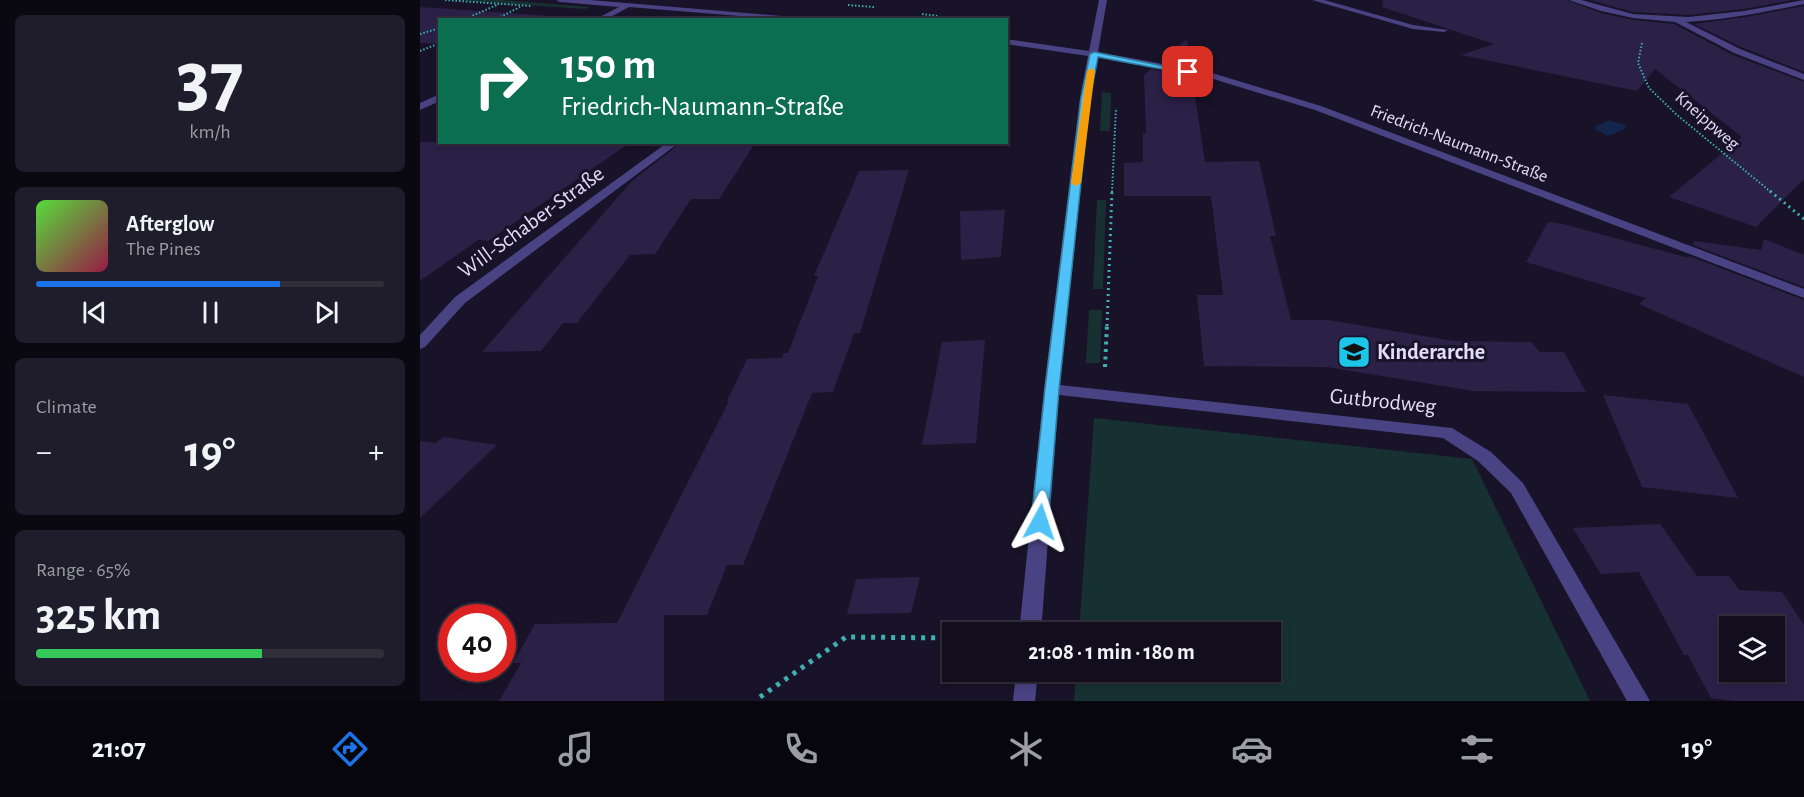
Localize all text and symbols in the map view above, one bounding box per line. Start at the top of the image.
text: 37 [176,42,244,120]
icon: right [462,42,540,120]
text: 150 m [561,44,656,86]
pin [1162,46,1213,97]
icon: arrive [1171,55,1204,88]
street label: Kneippweg [1671,88,1743,154]
text: Friedrich-Naumann-Straße [561,93,844,120]
street label: Friedrich-Naumann-Straße [1368,102,1550,186]
text: km/h [189,122,231,142]
street label: Will-Schaber-Straße [454,162,608,282]
text: Afterglow [126,213,214,235]
text: The Pines [126,239,201,259]
icon: previous [78,296,111,329]
icon: pause [194,296,227,329]
icon: next [310,296,343,329]
school or university icon: Kinderarche [1336,334,1372,370]
place label: Kinderarche [1377,341,1485,363]
street label: Gutbrodweg [1329,384,1437,418]
text: Climate [36,397,97,417]
text: 19° [184,430,236,475]
text: − [36,436,52,469]
text: + [368,436,384,469]
position arrow [1008,490,1072,554]
text: Range · 65% [36,560,130,580]
text: 325 km [36,593,161,638]
speed limit sign: 40 [438,604,516,682]
map controls [1719,616,1785,682]
button: layers [1719,616,1785,682]
text: 21:08 · 1 min · 180 m [1028,641,1195,663]
icon: directions [329,728,371,770]
icon: music [555,728,597,770]
icon: phone [780,728,822,770]
icon: climate [1005,728,1047,770]
icon: car [1231,728,1273,770]
icon: filters [1456,728,1498,770]
text: 21:07 [92,735,146,762]
text: 19° [1682,735,1712,762]

